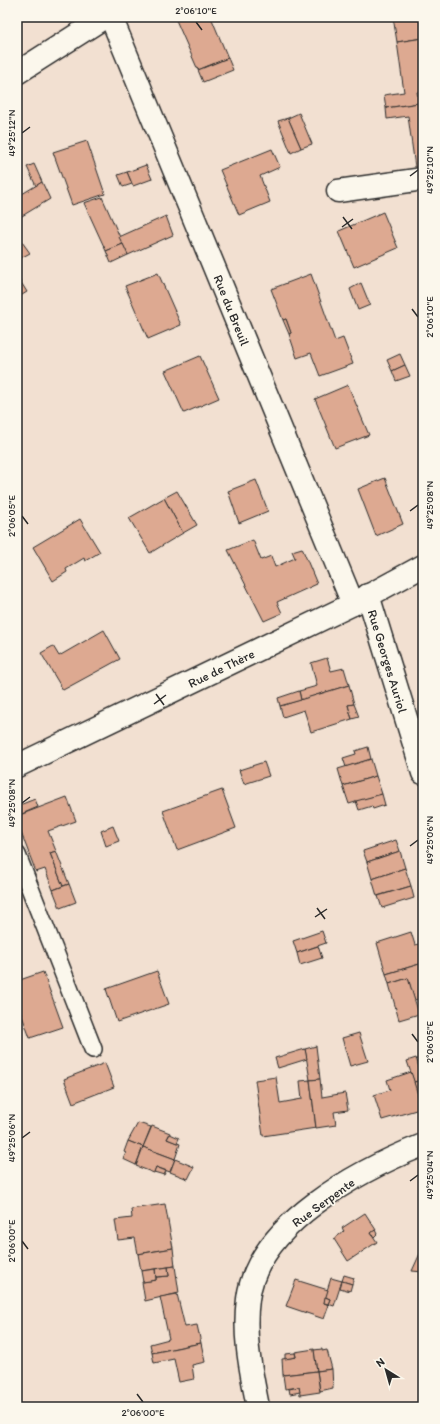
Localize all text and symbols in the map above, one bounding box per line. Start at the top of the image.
text: 2°06'10"E [175,4,217,17]
text: 49°25'12"N [5,109,18,156]
text: 49°25'10"N [423,146,436,194]
street label: Rue du Breuil [211,273,253,348]
text: 2°06'10"E [423,296,436,338]
text: 49°25'08"N [423,480,436,529]
text: 2°06'05"E [5,494,18,537]
street label: Rue Georges Auriol [365,608,410,715]
street label: Rue de Thère [186,646,257,691]
text: 49°25'08"N [5,778,18,827]
text: 49°25'06"N [423,816,436,864]
text: 2°06'05"E [423,1020,436,1063]
text: 49°25'06"N [5,1114,18,1162]
text: 49°25'04"N [423,1150,436,1200]
street label: Rue Serpente [289,1175,358,1230]
text: 2°06'00"E [5,1219,18,1263]
north arrow [366,1350,406,1390]
text: N [373,1355,387,1370]
text: 2°06'00"E [121,1406,165,1419]

